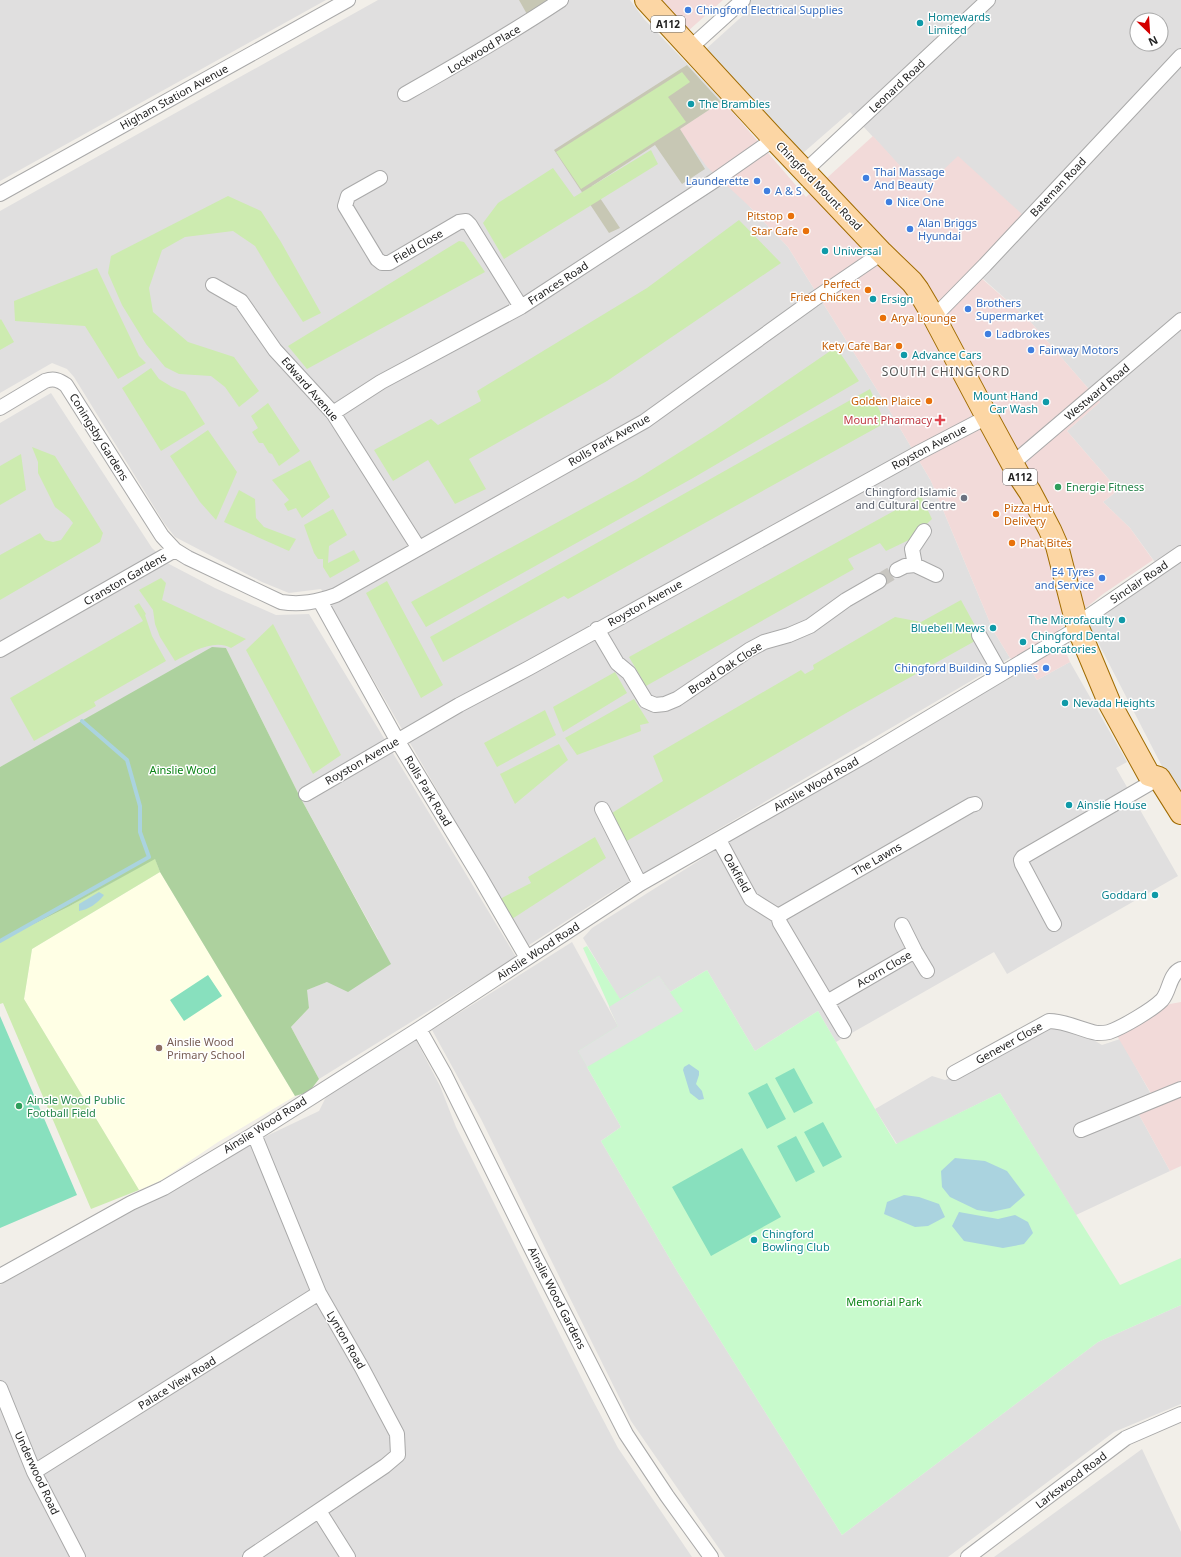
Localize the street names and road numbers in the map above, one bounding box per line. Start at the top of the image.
road number: A112 [651,16,685,32]
street label: Lockwood Place [445,21,523,76]
street label: Leonard Road [865,56,928,116]
street label: Higham Station Avenue [117,60,231,133]
street label: Chingford Mount Road [773,138,866,233]
street label: Bateman Road [1026,154,1089,220]
street label: Field Close [390,225,445,266]
street label: Frances Road [525,257,591,308]
street label: Edward Avenue [278,353,342,424]
street label: Westward Road [1061,360,1132,423]
street label: Coningsby Gardens [66,390,132,483]
street label: Rolls Park Avenue [565,410,652,469]
street label: Royston Avenue [889,420,969,473]
road number: A112 [1003,469,1037,485]
street label: Cranston Gardens [81,549,169,608]
street label: Sinclair Road [1107,557,1171,606]
street label: Royston Avenue [605,576,685,629]
street label: Broad Oak Close [685,638,765,697]
street label: Royston Avenue [322,733,401,788]
street label: Rolls Park Road [401,753,455,829]
street label: Ainslie Wood Road [770,753,861,814]
street label: The Lawns [849,838,904,879]
street label: Oakfield [720,850,754,895]
street label: Ainslie Wood Road [493,918,582,983]
street label: Acorn Close [854,947,914,990]
street label: Genever Close [973,1018,1045,1067]
street label: Ainslie Wood Road [220,1093,309,1156]
street label: Ainslie Wood Gardens [525,1244,590,1352]
street label: Lynton Road [324,1308,369,1372]
street label: Palace View Road [135,1352,219,1413]
street label: Underwood Road [12,1429,63,1517]
street label: Larkswood Road [1032,1448,1109,1511]

